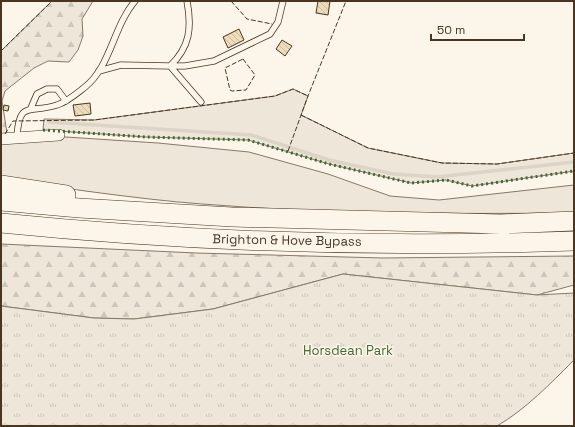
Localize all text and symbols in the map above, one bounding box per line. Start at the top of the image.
scale bar [431,16,524,42]
text: 50 m [437,22,465,38]
street label: Brighton & Hove Bypass [212,230,362,250]
park label: Horsdean Park [303,342,393,359]

